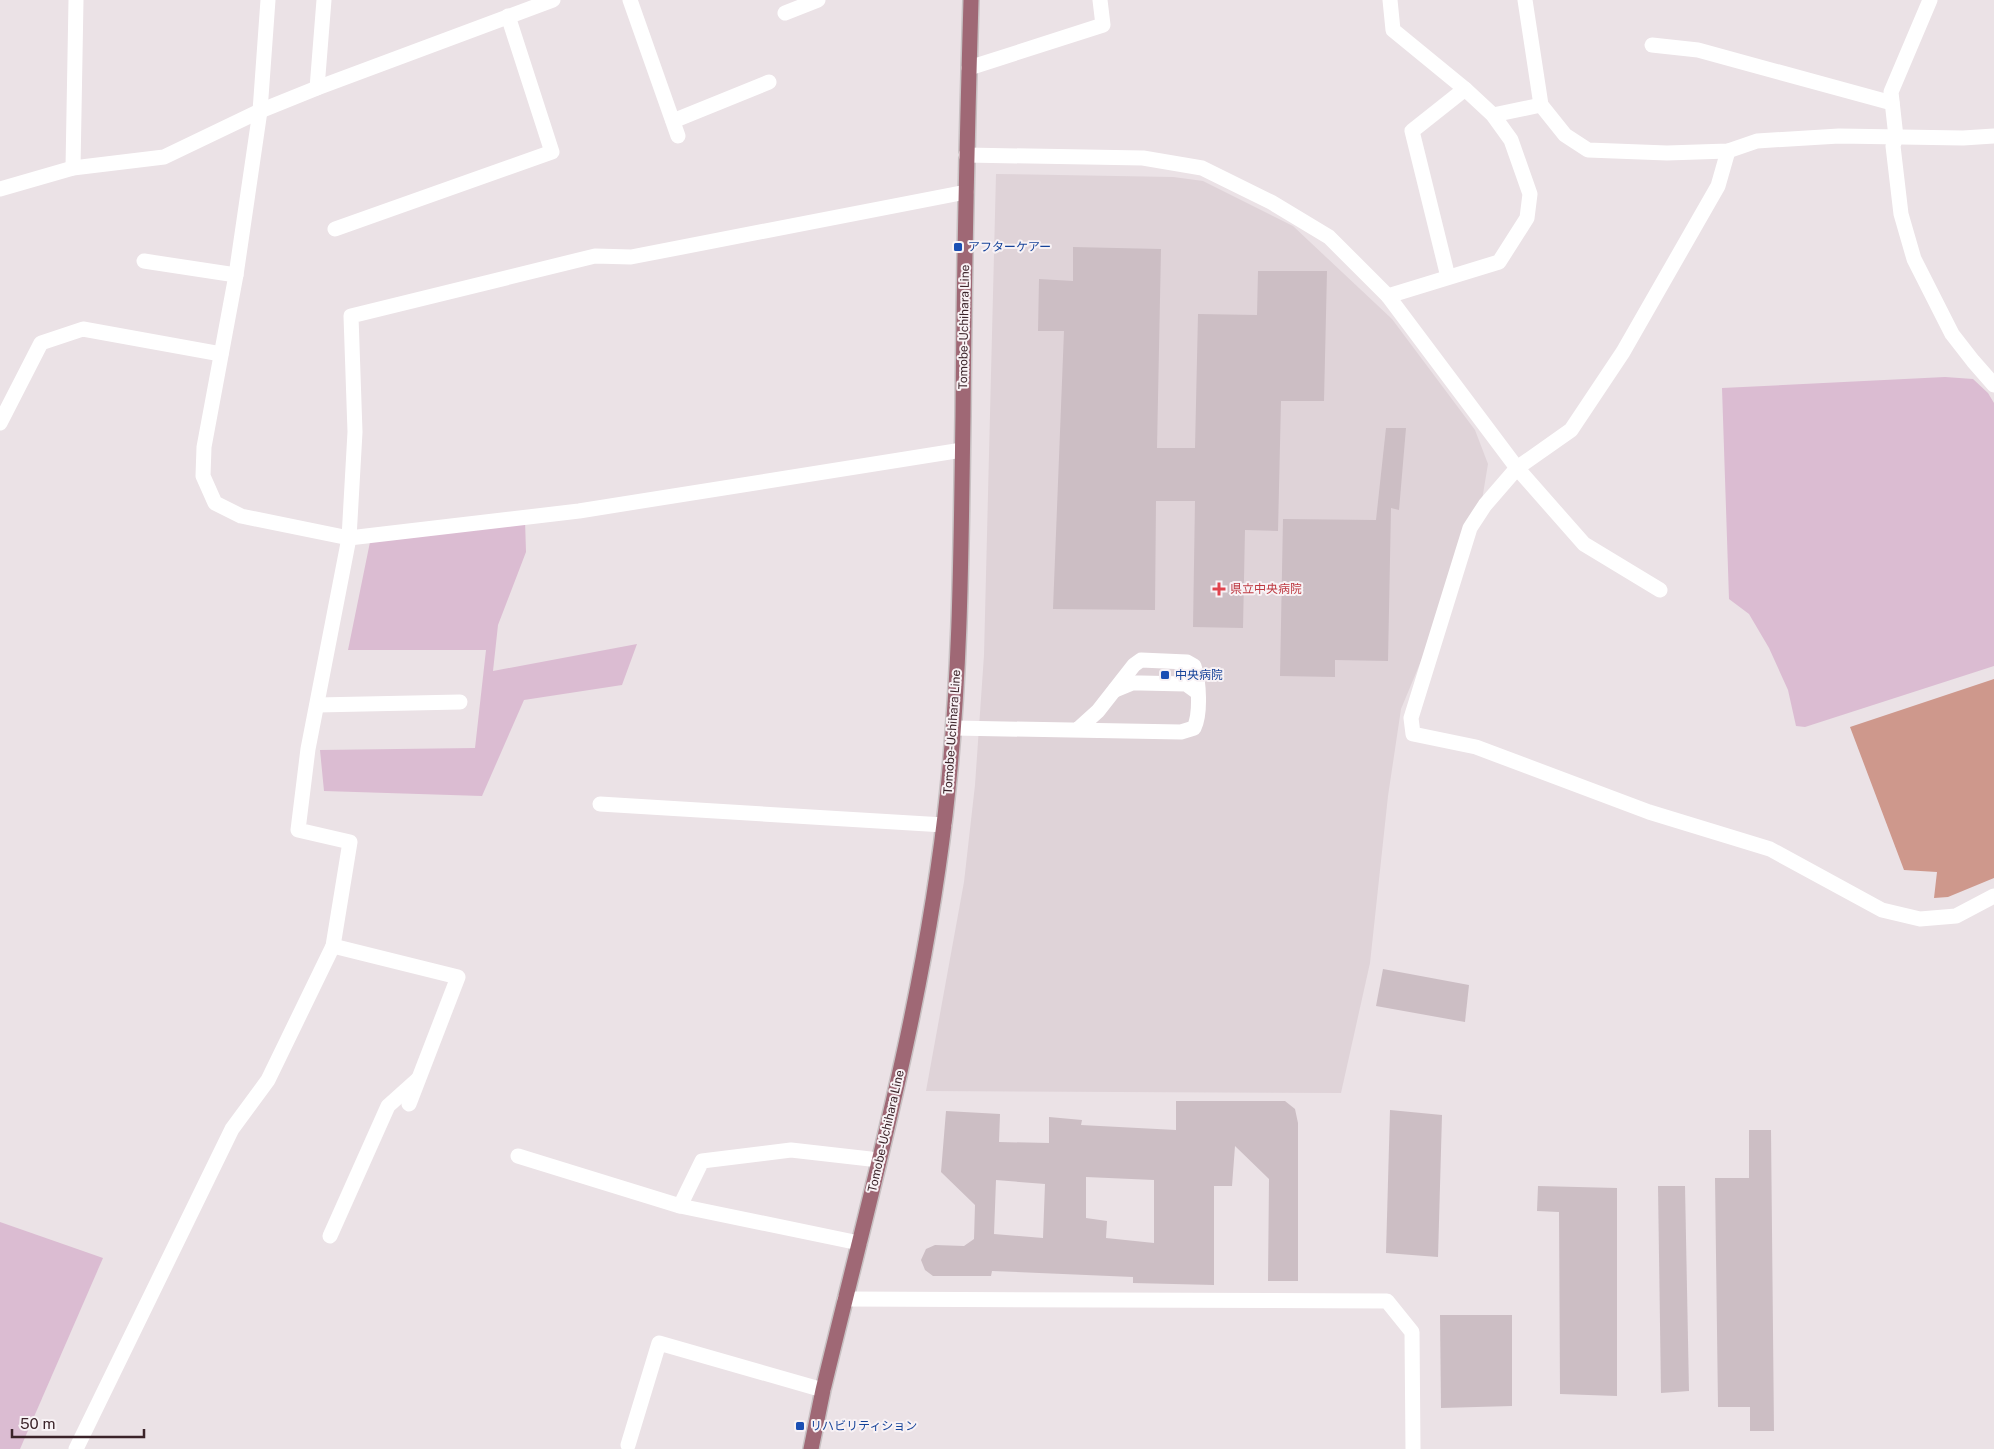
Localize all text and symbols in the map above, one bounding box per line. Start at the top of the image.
place label: アフターケアー [968,240,1051,254]
marker: アフターケアー [952,241,964,253]
street label: Tomobe-Uchihara Line [956,264,972,390]
marker: 県立中央病院 [1212,582,1226,596]
place label: 県立中央病院 [1230,582,1302,596]
place label: 中央病院 [1175,668,1223,682]
street label: Tomobe-Uchihara Line [941,669,963,795]
marker: 中央病院 [1159,669,1171,681]
street label: Tomobe-Uchihara Line [865,1068,907,1193]
scale bar [12,1406,145,1438]
text: 50 m [20,1415,55,1432]
place label: リハビリティション [810,1419,917,1433]
marker: リハビリティション [794,1420,806,1432]

